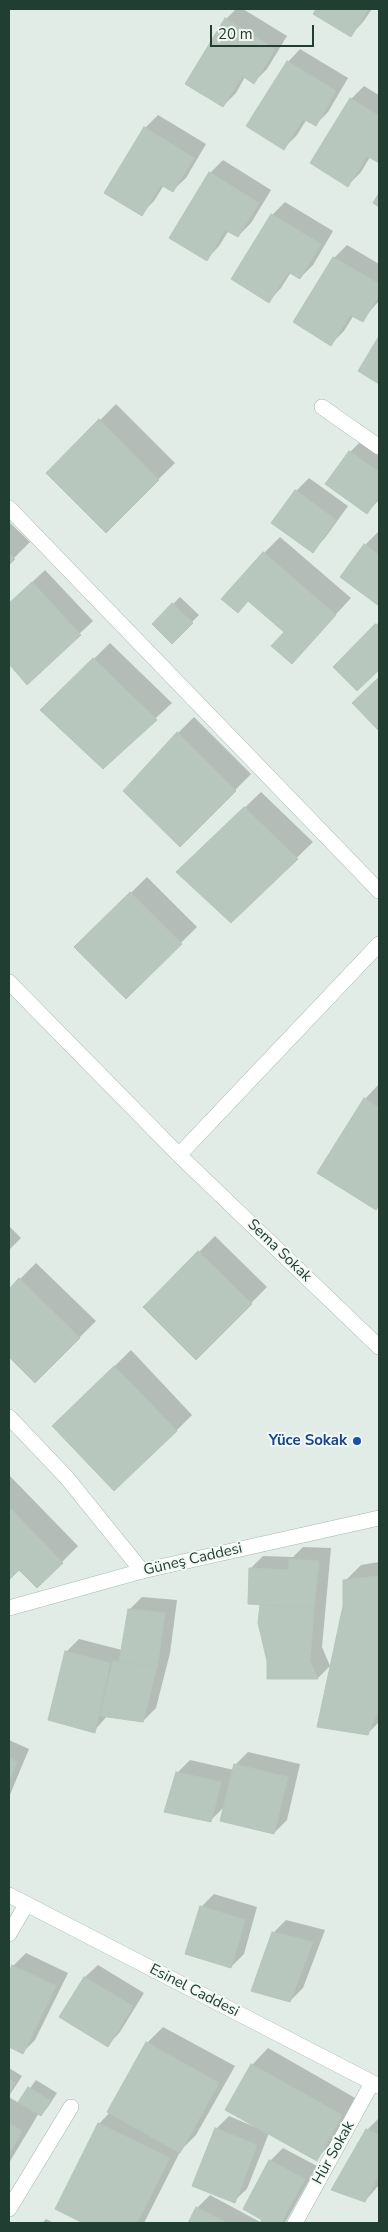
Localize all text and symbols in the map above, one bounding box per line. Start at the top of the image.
scale bar [213,15,317,47]
text: 20 m [218,24,253,44]
street label: Sema Sokak [243,1216,315,1286]
place label: Yüce Sokak [269,1432,347,1450]
marker: Yüce Sokak [351,1435,363,1447]
street label: Güneş Caddesi [142,1540,244,1580]
street label: Esinel Caddesi [146,1961,242,2021]
street label: Hür Sokak [309,2118,359,2188]

